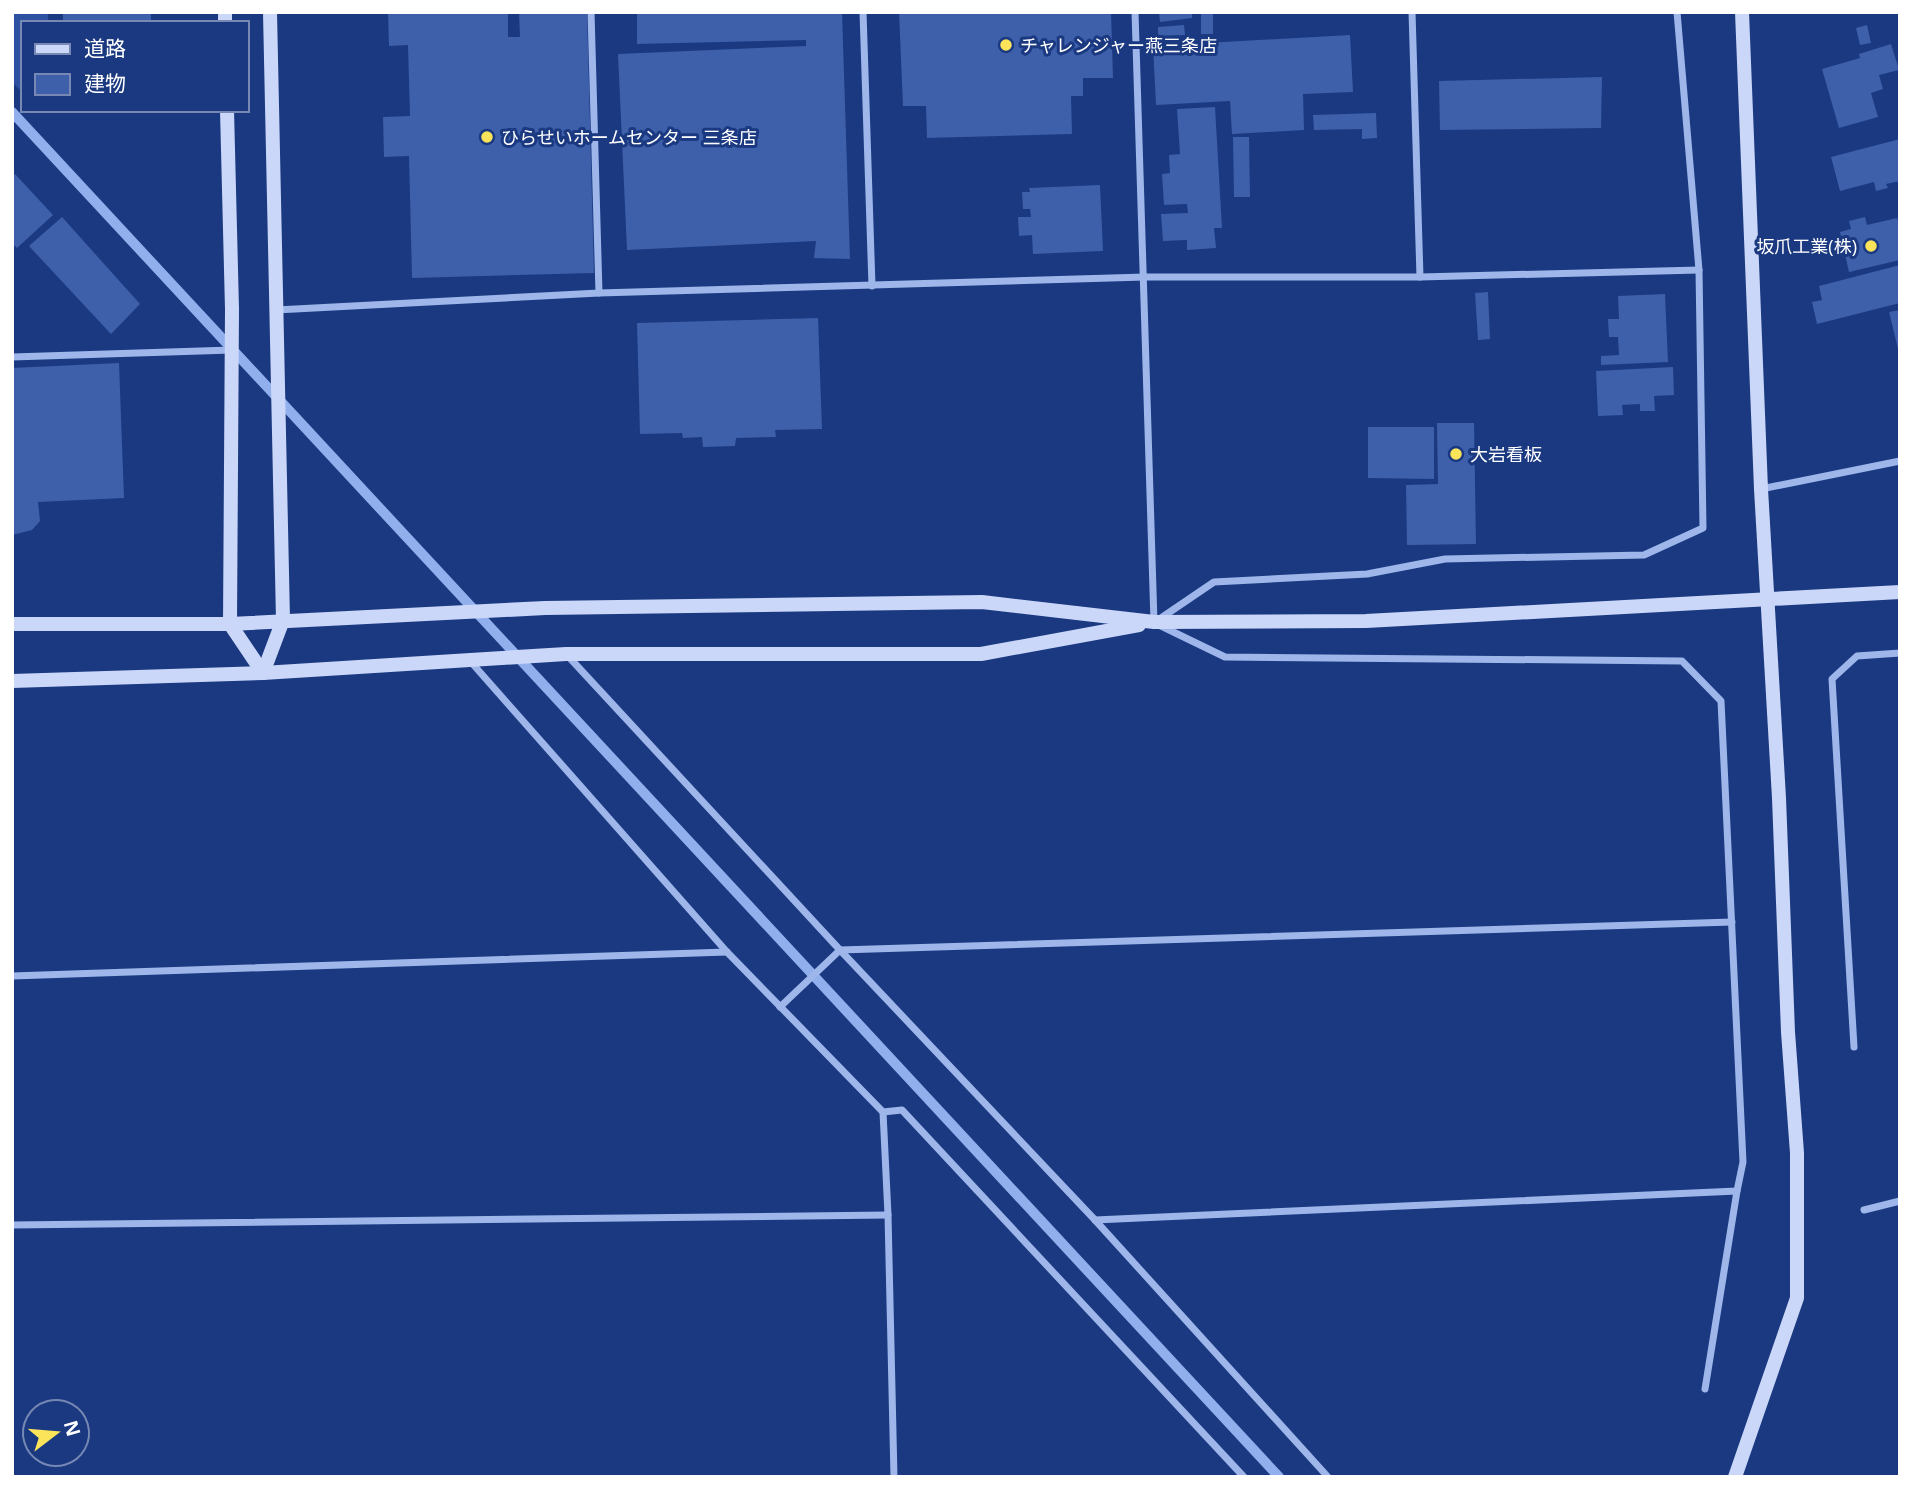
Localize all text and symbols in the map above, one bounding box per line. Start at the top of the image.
legend [21,21,248,112]
place label: チャレンジャー燕三条店 [1020,33,1217,57]
text: 道路 [84,34,126,62]
marker: チャレンジャー燕三条店 [998,37,1014,53]
text: 建物 [84,69,126,97]
place label: ひらせいホームセンター 三条店 [501,125,757,149]
marker: ひらせいホームセンター 三条店 [479,129,495,145]
place label: 坂爪工業(株) [1756,234,1857,258]
marker: 坂爪工業(株) [1863,238,1879,254]
place label: 大岩看板 [1470,442,1542,466]
marker: 大岩看板 [1448,446,1464,462]
north arrow [21,1398,91,1468]
text: N [58,1417,87,1439]

